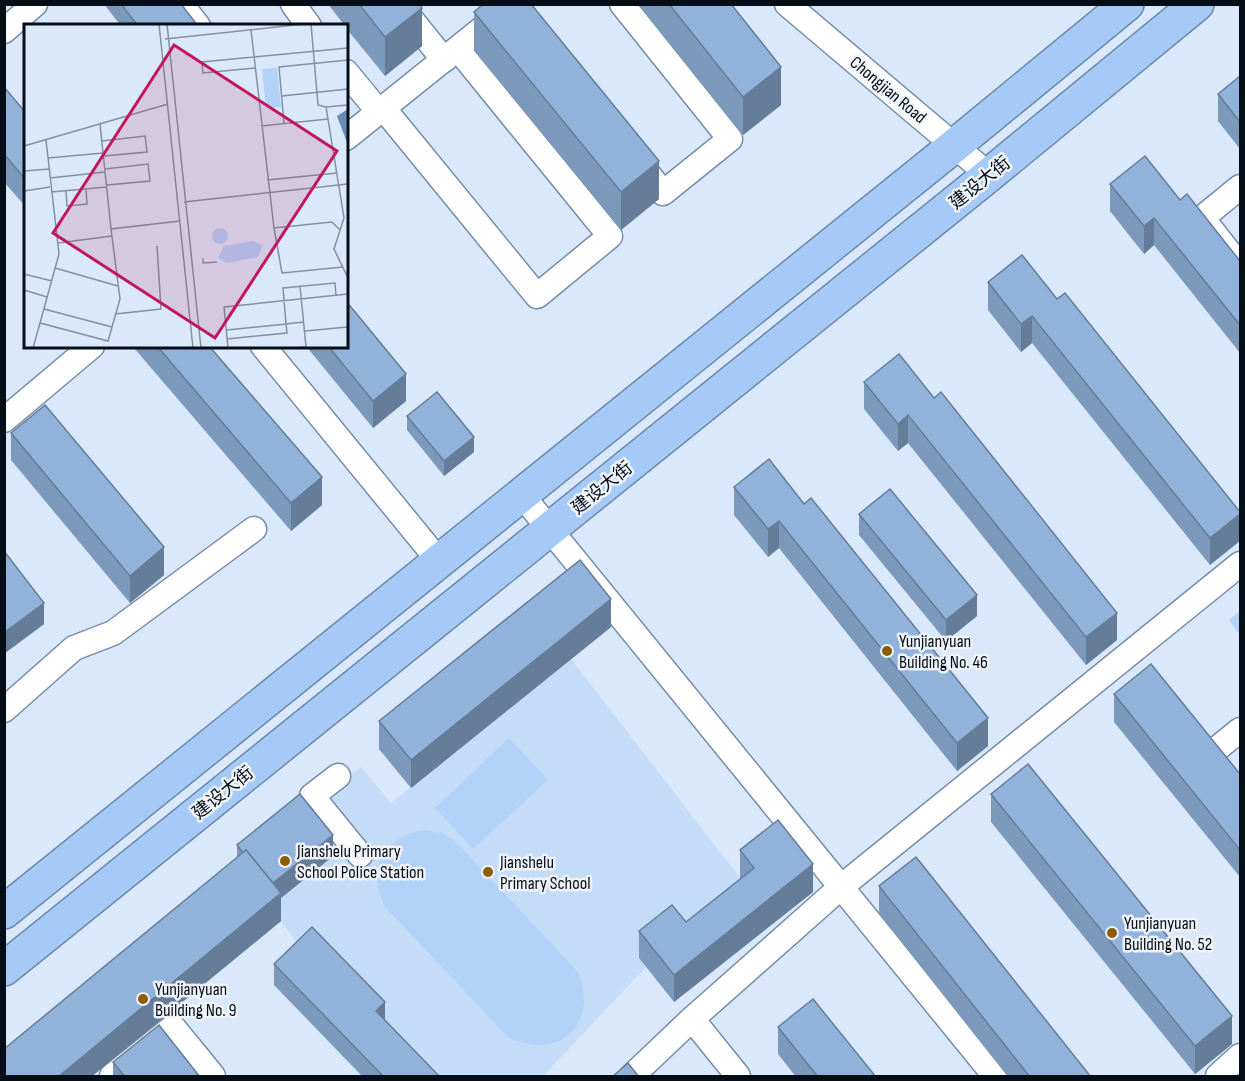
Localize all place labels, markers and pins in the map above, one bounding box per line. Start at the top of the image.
place label: Yunjianyuan Building No. 46 [899,631,988,673]
marker: Yunjianyuan Building No. 46 [880,644,894,658]
place label: Jianshelu Primary School Police Station [296,841,424,883]
place label: Jianshelu Primary School [499,852,591,894]
marker: Jianshelu Primary School Police Station [278,854,292,868]
marker: Jianshelu Primary School [481,865,495,879]
place label: Yunjianyuan Building No. 52 [1124,913,1212,955]
marker: Yunjianyuan Building No. 52 [1105,926,1119,940]
place label: Yunjianyuan Building No. 9 [155,979,237,1021]
marker: Yunjianyuan Building No. 9 [136,992,150,1006]

